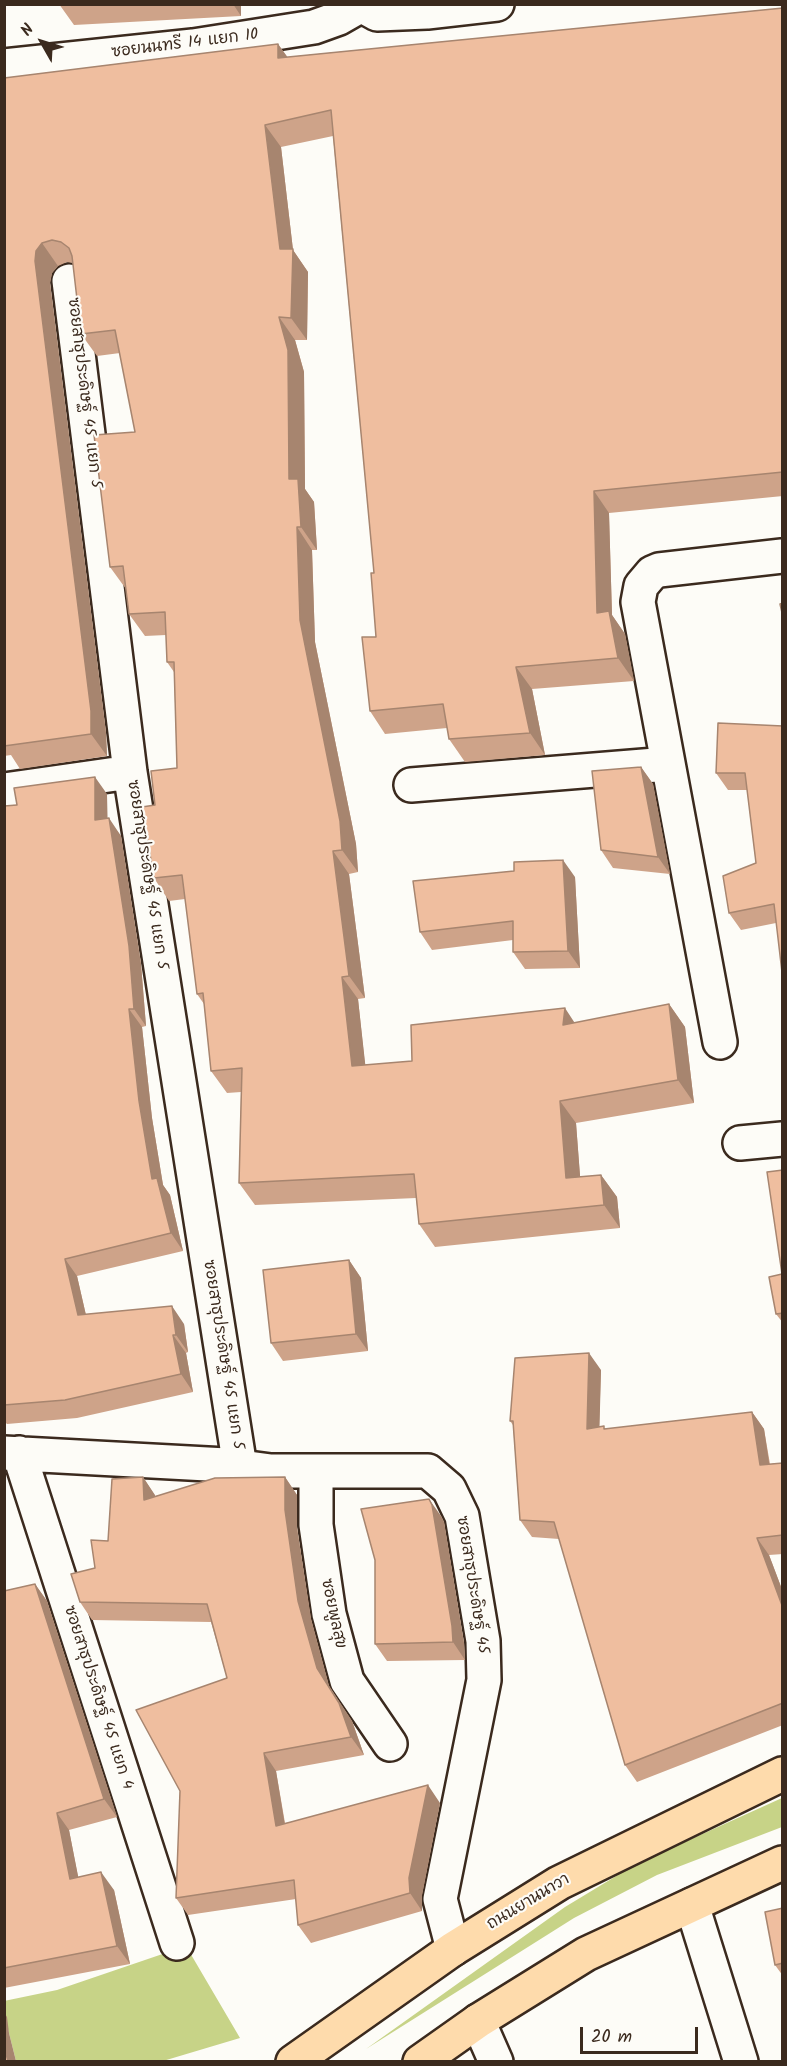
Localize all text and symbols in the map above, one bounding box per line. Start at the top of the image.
north arrow [12,12,72,72]
text: N [15,19,41,42]
street label: ซอยนนทรี 14 แยก 10 [110,26,260,64]
street label: ซอยสาธุประดิษฐ์ 45 แยก 5 [62,297,104,489]
street label: ซอยสาธุประดิษฐ์ 45 แยก 5 [122,779,170,971]
street label: ซอยสาธุประดิษฐ์ 45 แยก 5 [198,1259,246,1451]
street label: ซอยสาธุประดิษฐ์ 45 [451,1515,491,1655]
street label: ซอยพูลสุข [315,1577,349,1651]
street label: ซอยสาธุประดิษฐ์ 45 แยก 4 [58,1604,136,1792]
street label: ถนนยานนาวา [484,1871,574,1935]
scale bar [583,2015,702,2053]
text: 20 m [591,2023,632,2052]

